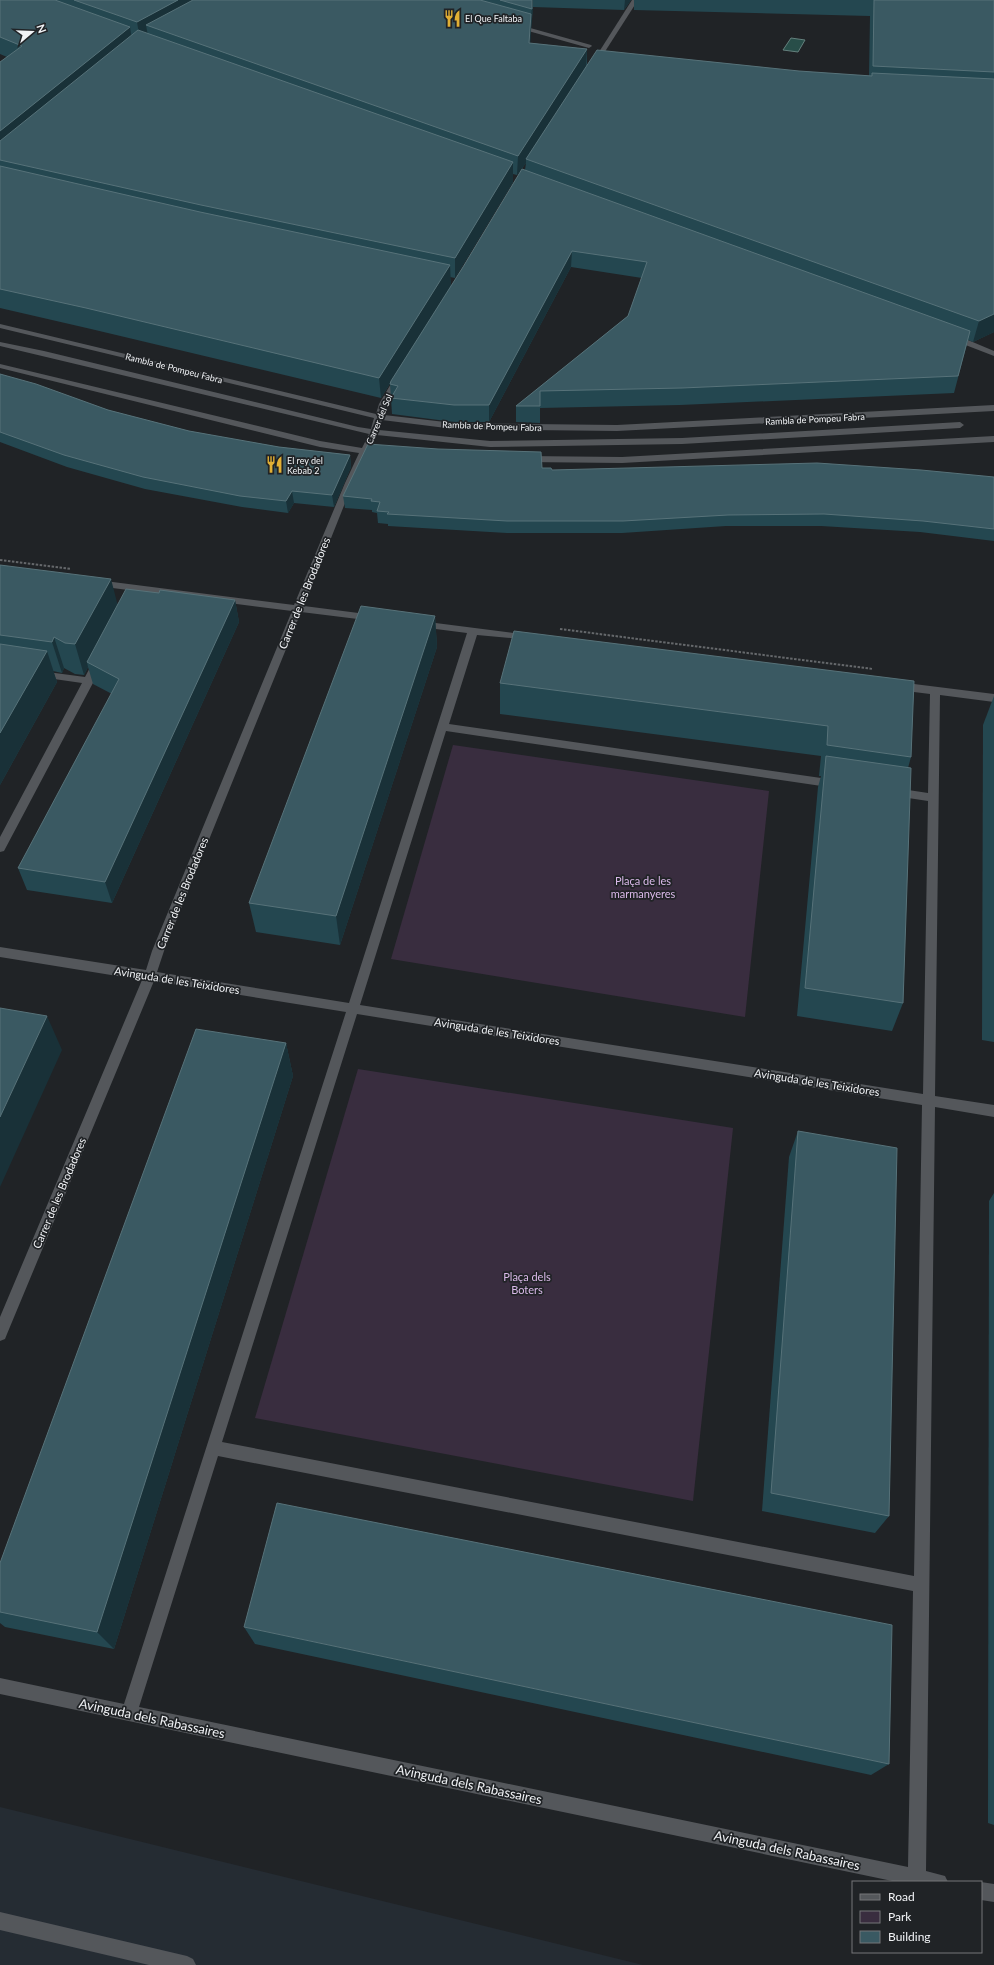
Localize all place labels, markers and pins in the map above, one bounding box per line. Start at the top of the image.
restaurant icon: El Que Faltaba [442,8,462,28]
place label: El Que Faltaba [465,13,522,24]
restaurant icon: El rey del Kebab 2 [264,455,284,475]
place label: El rey del Kebab 2 [287,455,323,476]

